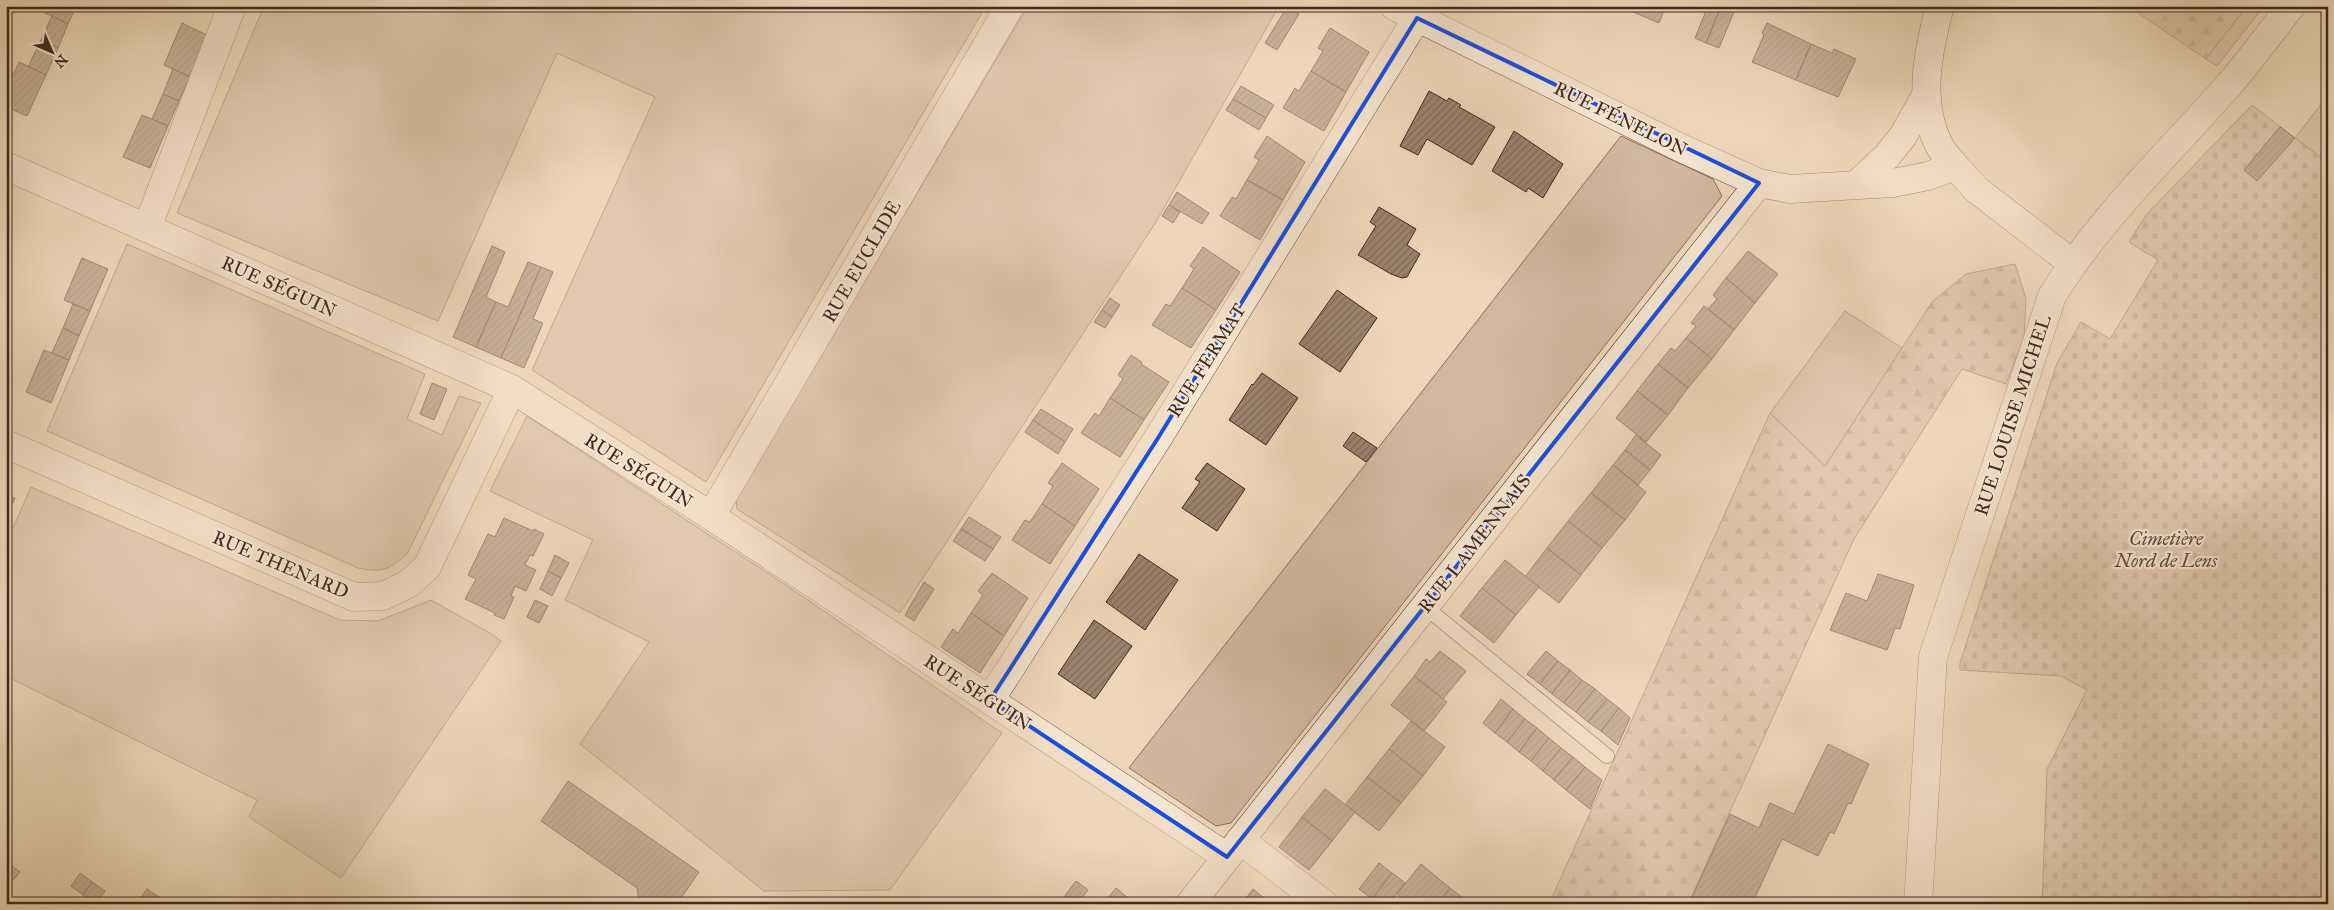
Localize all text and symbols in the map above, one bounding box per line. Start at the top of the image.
north arrow [28,28,78,78]
text: N [51,51,71,71]
street label: RUE FÉNELON [1550,75,1692,161]
street label: RUE EUCLIDE [817,196,906,326]
street label: RUE SÉGUIN [218,250,340,322]
street label: RUE FERMAT [1162,299,1251,421]
street label: RUE LOUISE MICHEL [1969,312,2056,519]
street label: RUE SÉGUIN [580,427,698,513]
street label: RUE LAMENNAIS [1413,469,1536,617]
street label: RUE THENARD [209,525,352,604]
park label: Cimetière Nord de Lens [2114,527,2218,572]
street label: RUE SÉGUIN [920,648,1036,736]

